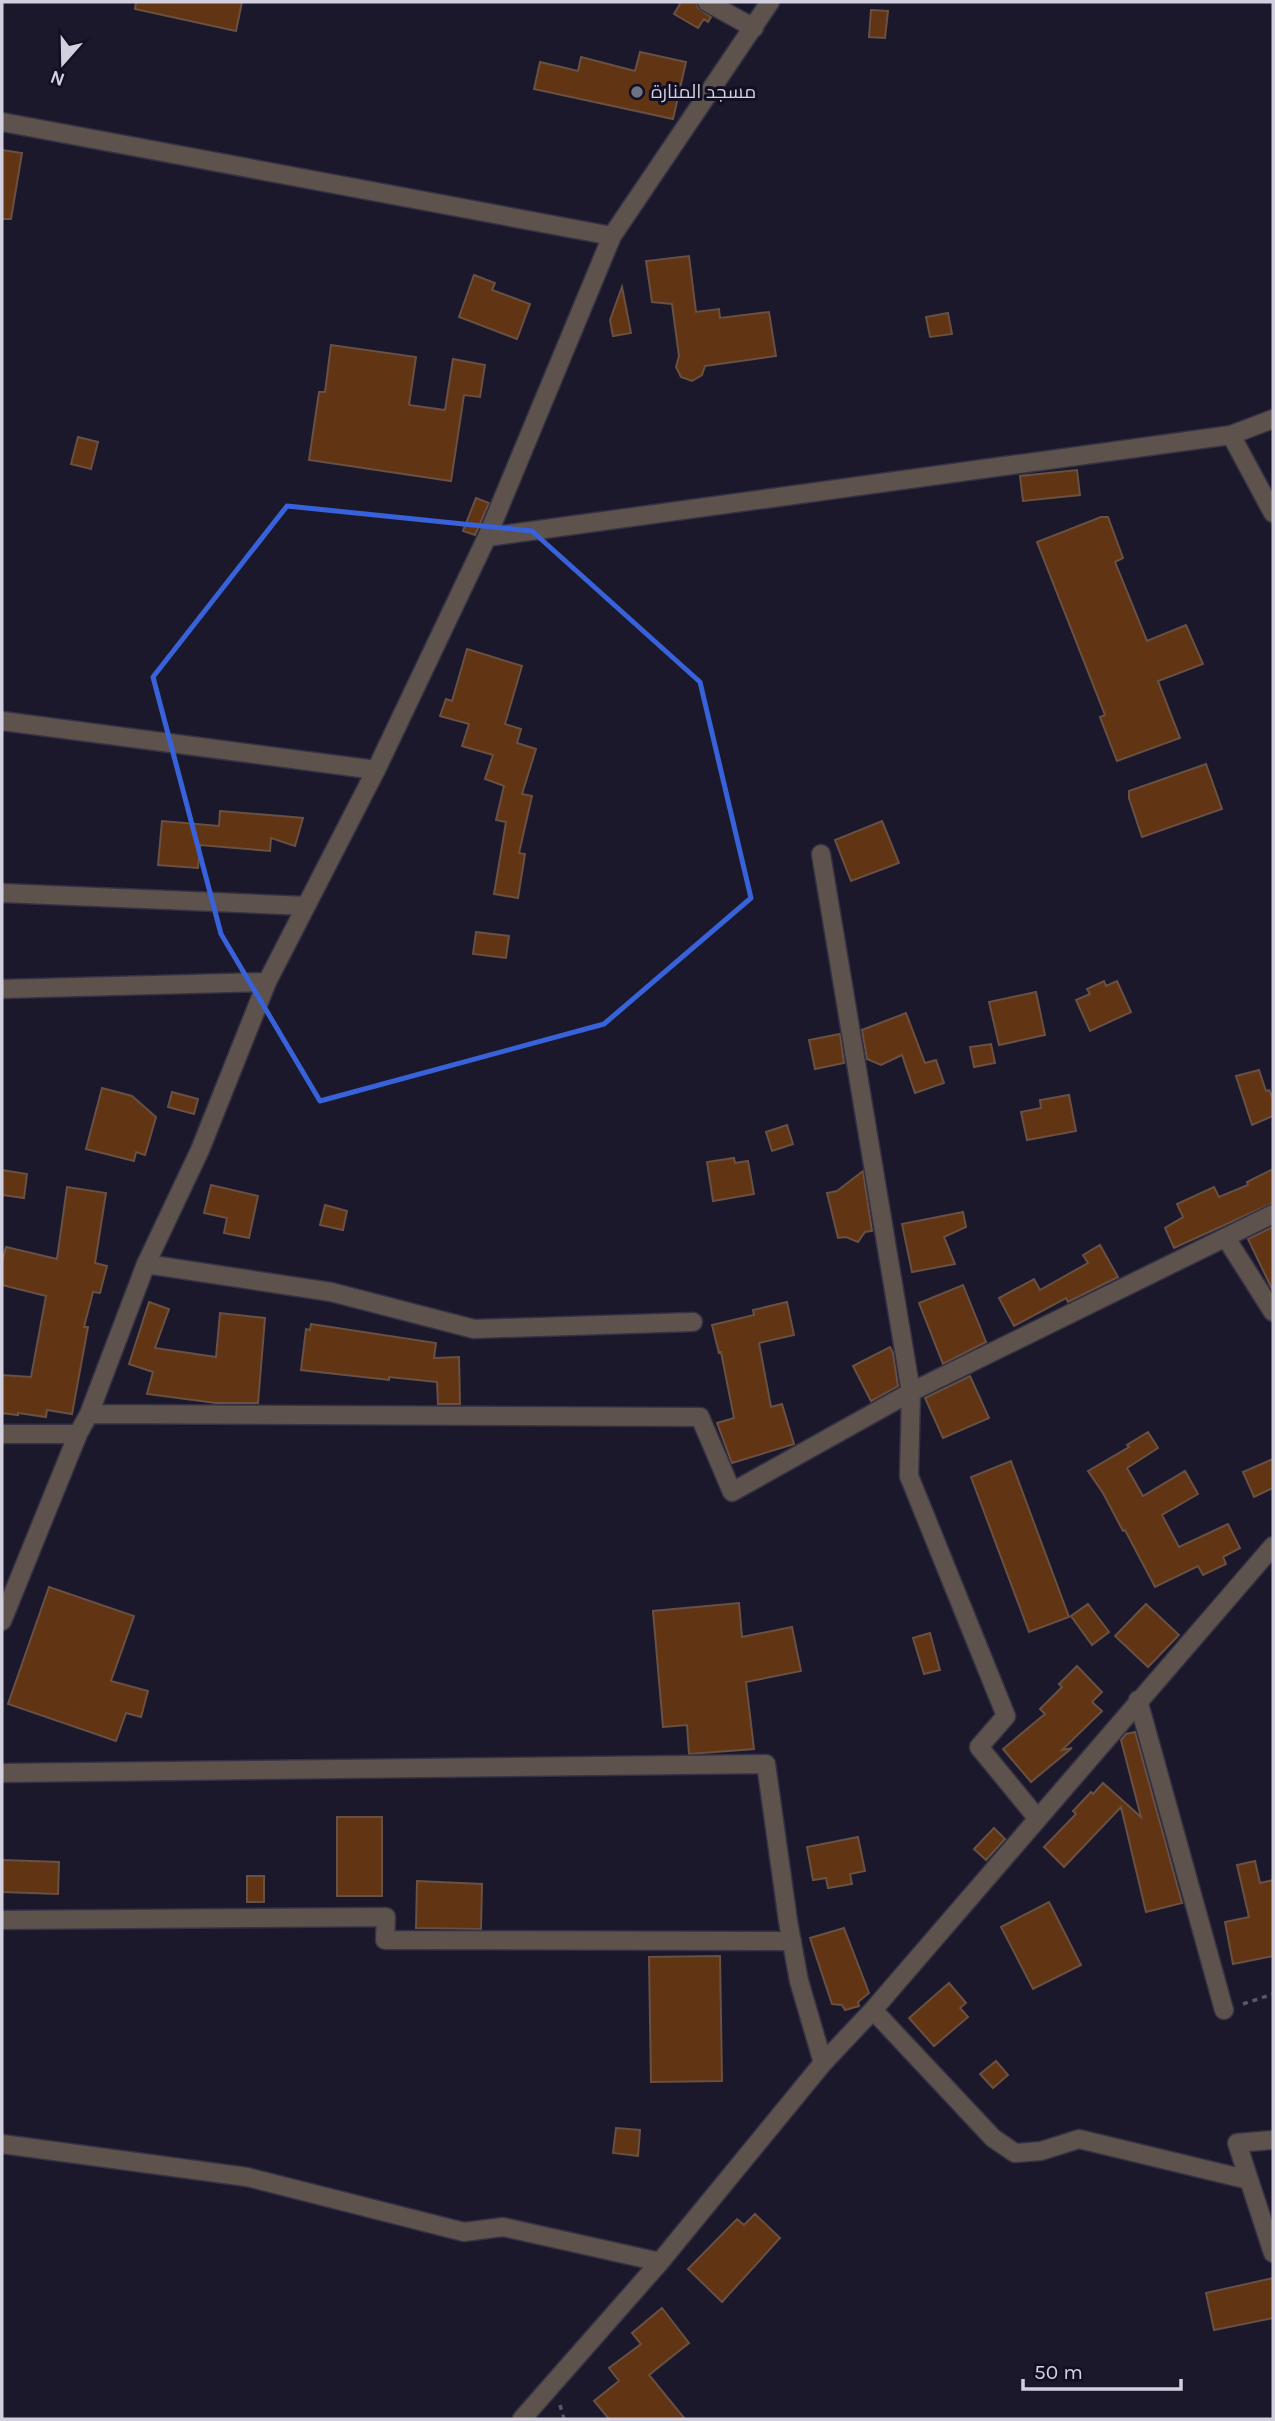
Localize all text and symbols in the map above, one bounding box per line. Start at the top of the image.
north arrow [28,28,98,98]
text: N [47,65,68,91]
place label: مسجد المنارة [651,81,756,103]
marker: مسجد المنارة [629,84,645,100]
scale bar [1023,2348,1180,2392]
text: 50 m [1034,2360,1083,2384]

